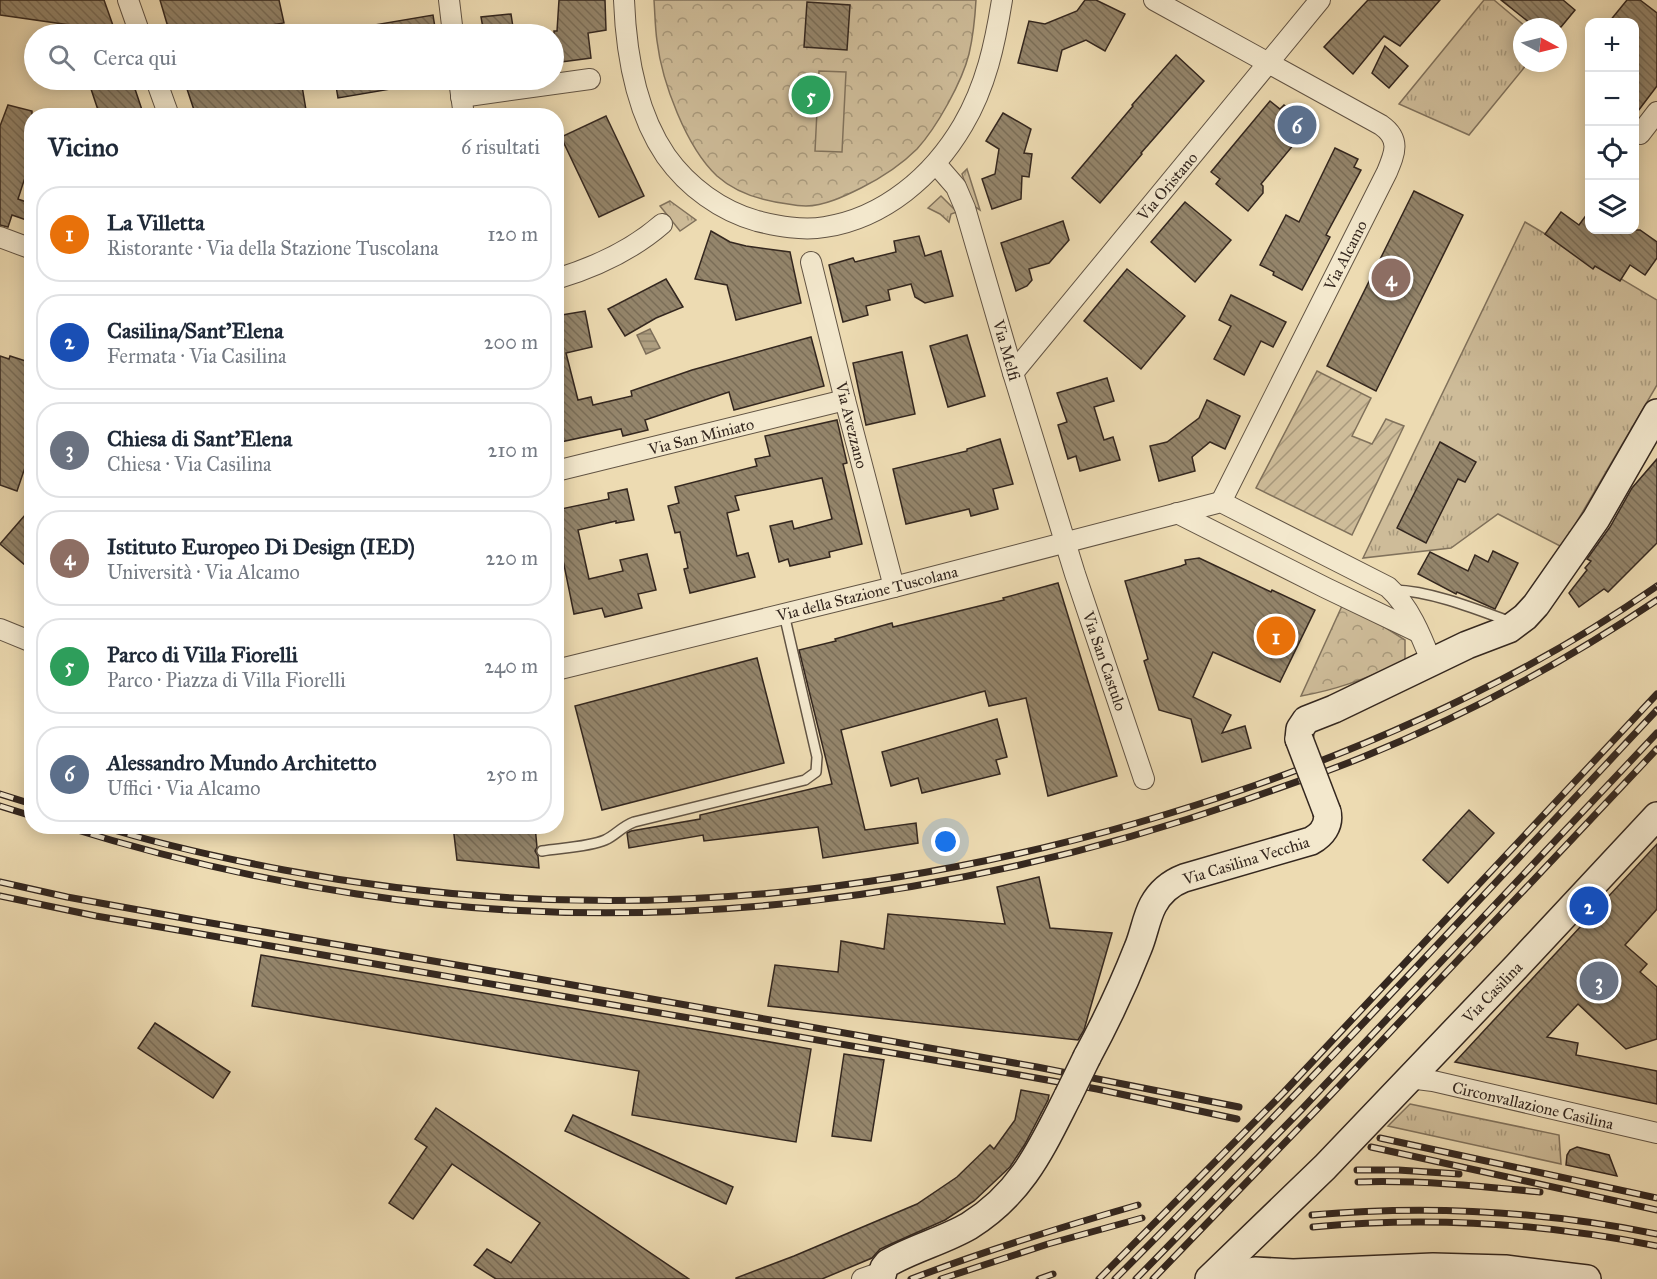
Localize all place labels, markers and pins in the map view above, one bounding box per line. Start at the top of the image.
pin: 5 [792,72,830,118]
pin: 6 [1278,102,1316,148]
pin: 4 [1372,256,1410,300]
pin: 1 [1256,614,1296,658]
pin: 2 [1570,884,1608,928]
pin: 3 [1580,958,1618,1004]

